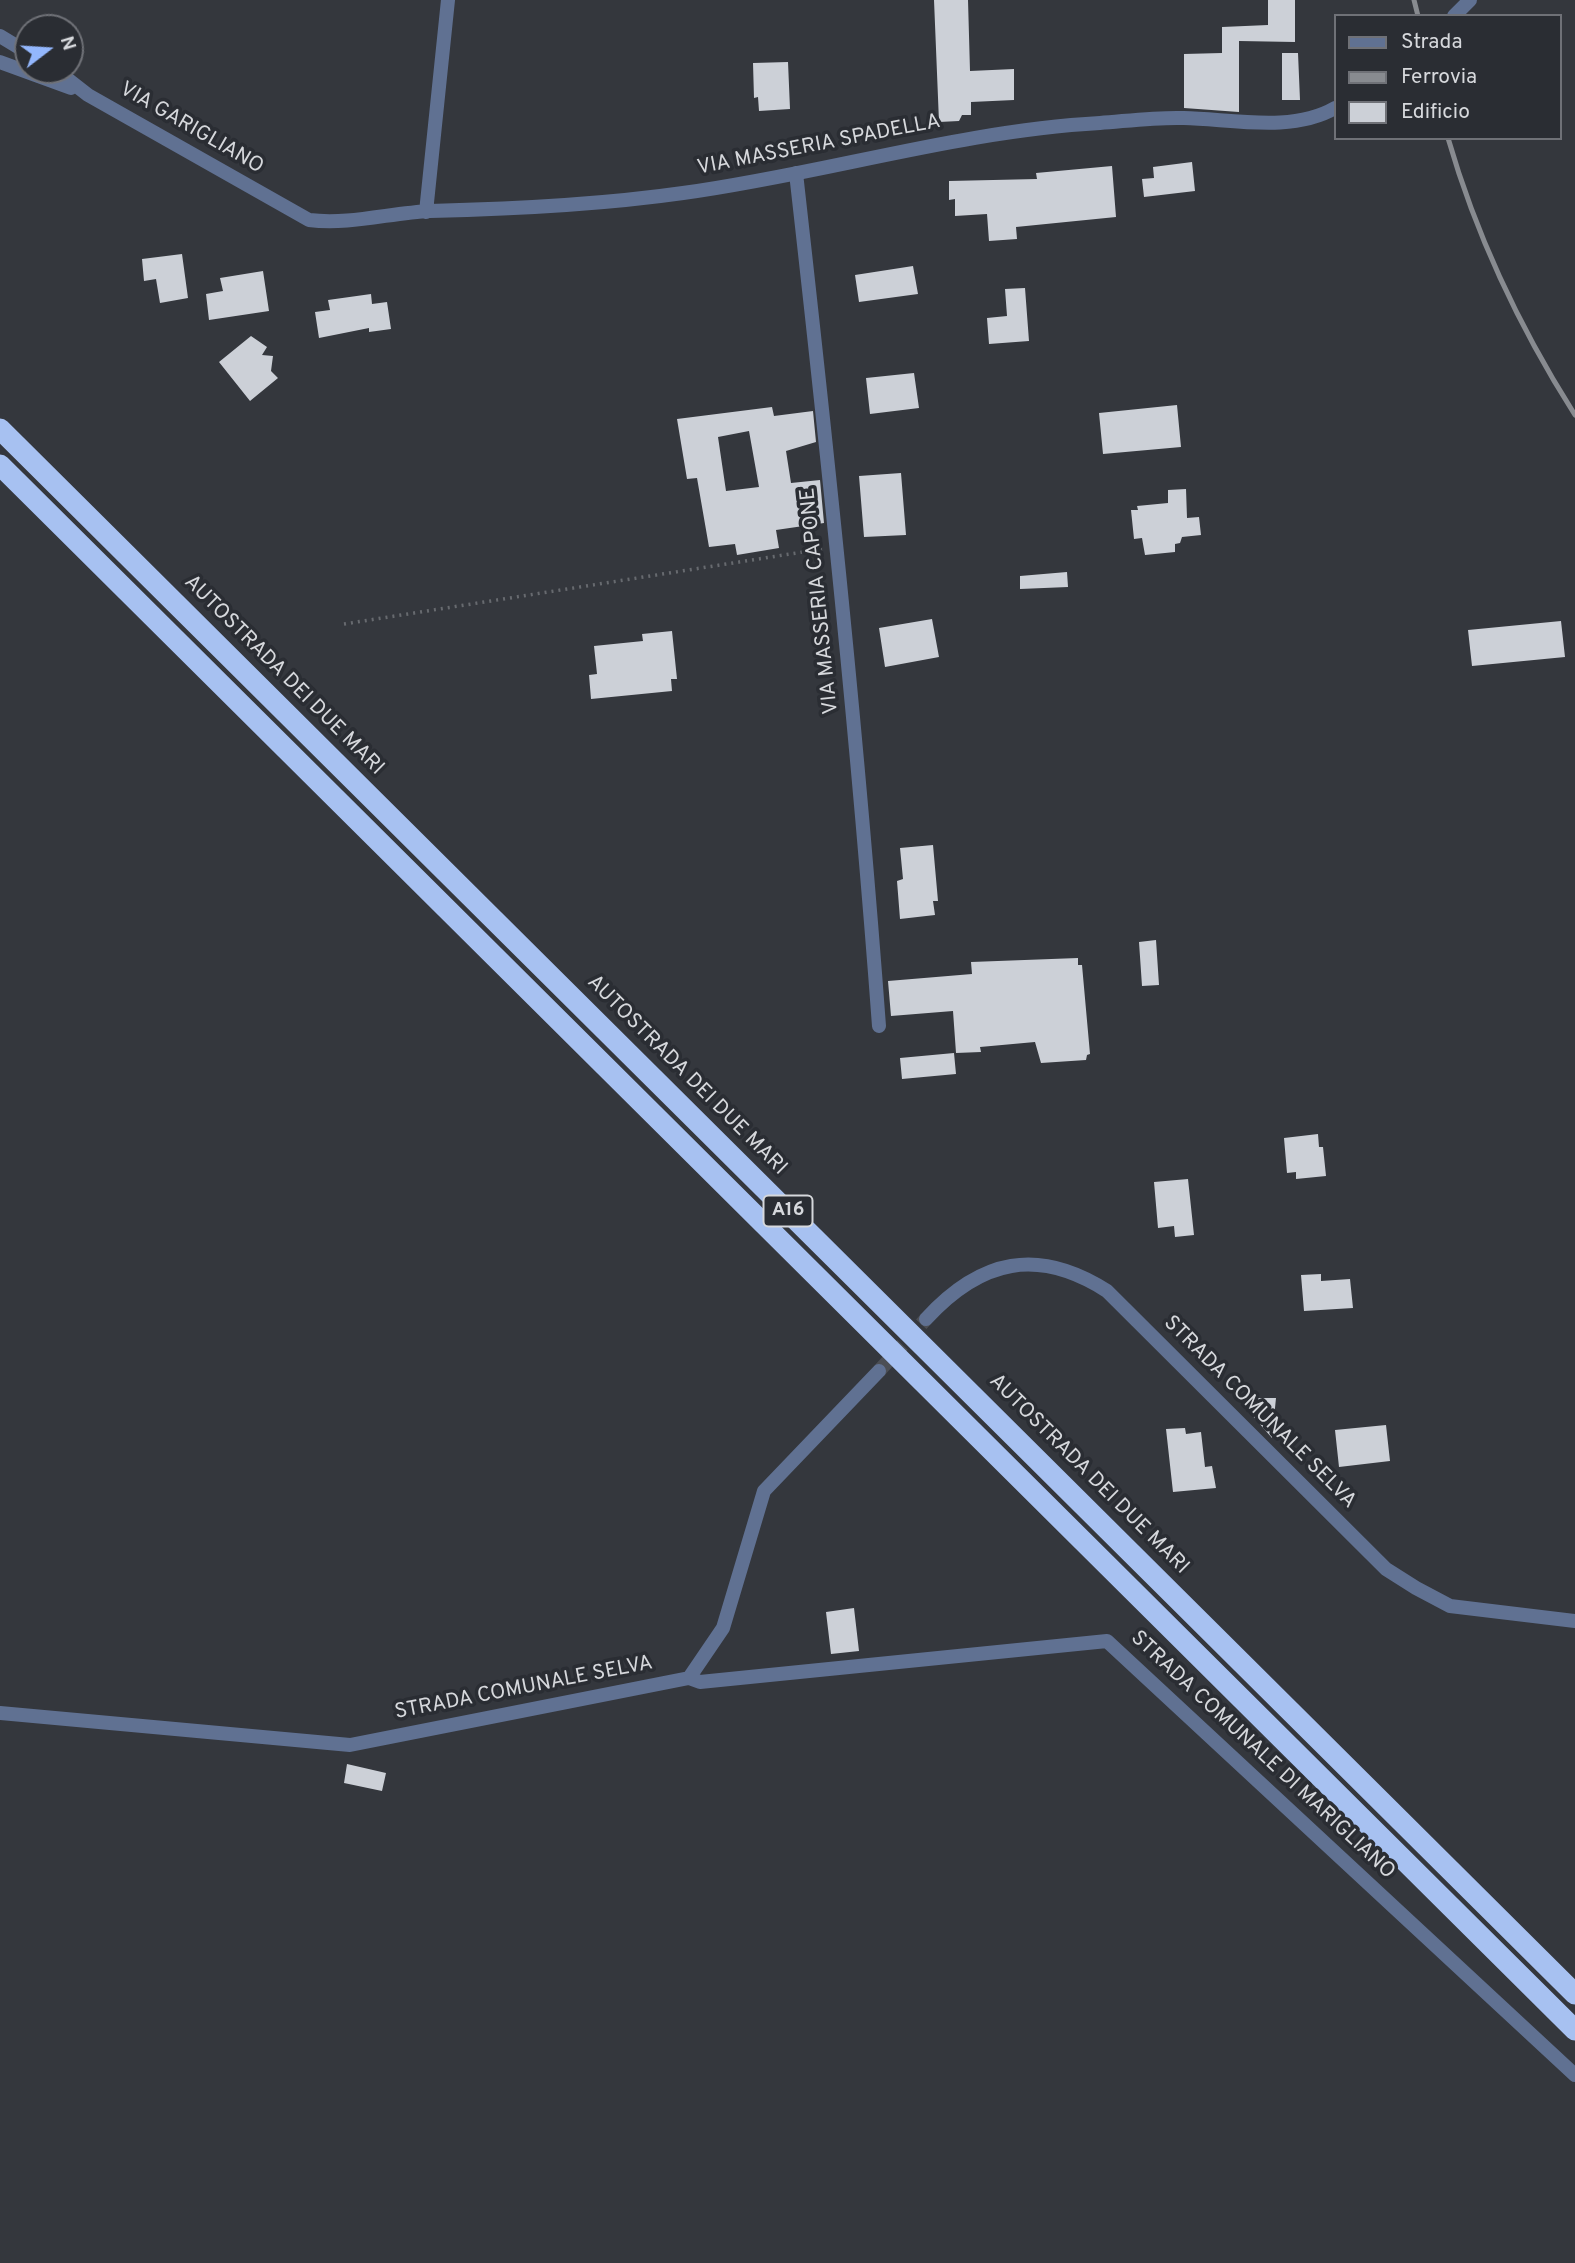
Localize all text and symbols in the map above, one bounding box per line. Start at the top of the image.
north arrow [14,14,84,84]
legend [1334,14,1561,140]
text: Strada [1401,29,1462,56]
text: N [54,33,81,53]
text: Ferrovia [1401,64,1477,91]
street label: VIA GARIGLIANO [115,78,267,180]
text: Edificio [1401,99,1470,126]
street label: VIA MASSERIA SPADELLA [695,110,943,182]
street label: VIA MASSERIA CAPONE [797,486,845,716]
street label: AUTOSTRADA DEI DUE MARI [178,571,388,781]
street label: AUTOSTRADA DEI DUE MARI [581,971,791,1181]
road number: A16 [764,1196,812,1226]
street label: STRADA COMUNALE SELVA [1157,1311,1361,1515]
street label: AUTOSTRADA DEI DUE MARI [983,1370,1193,1580]
street label: STRADA COMUNALE DI MARIGLIANO [1125,1627,1399,1885]
street label: STRADA COMUNALE SELVA [393,1652,655,1726]

